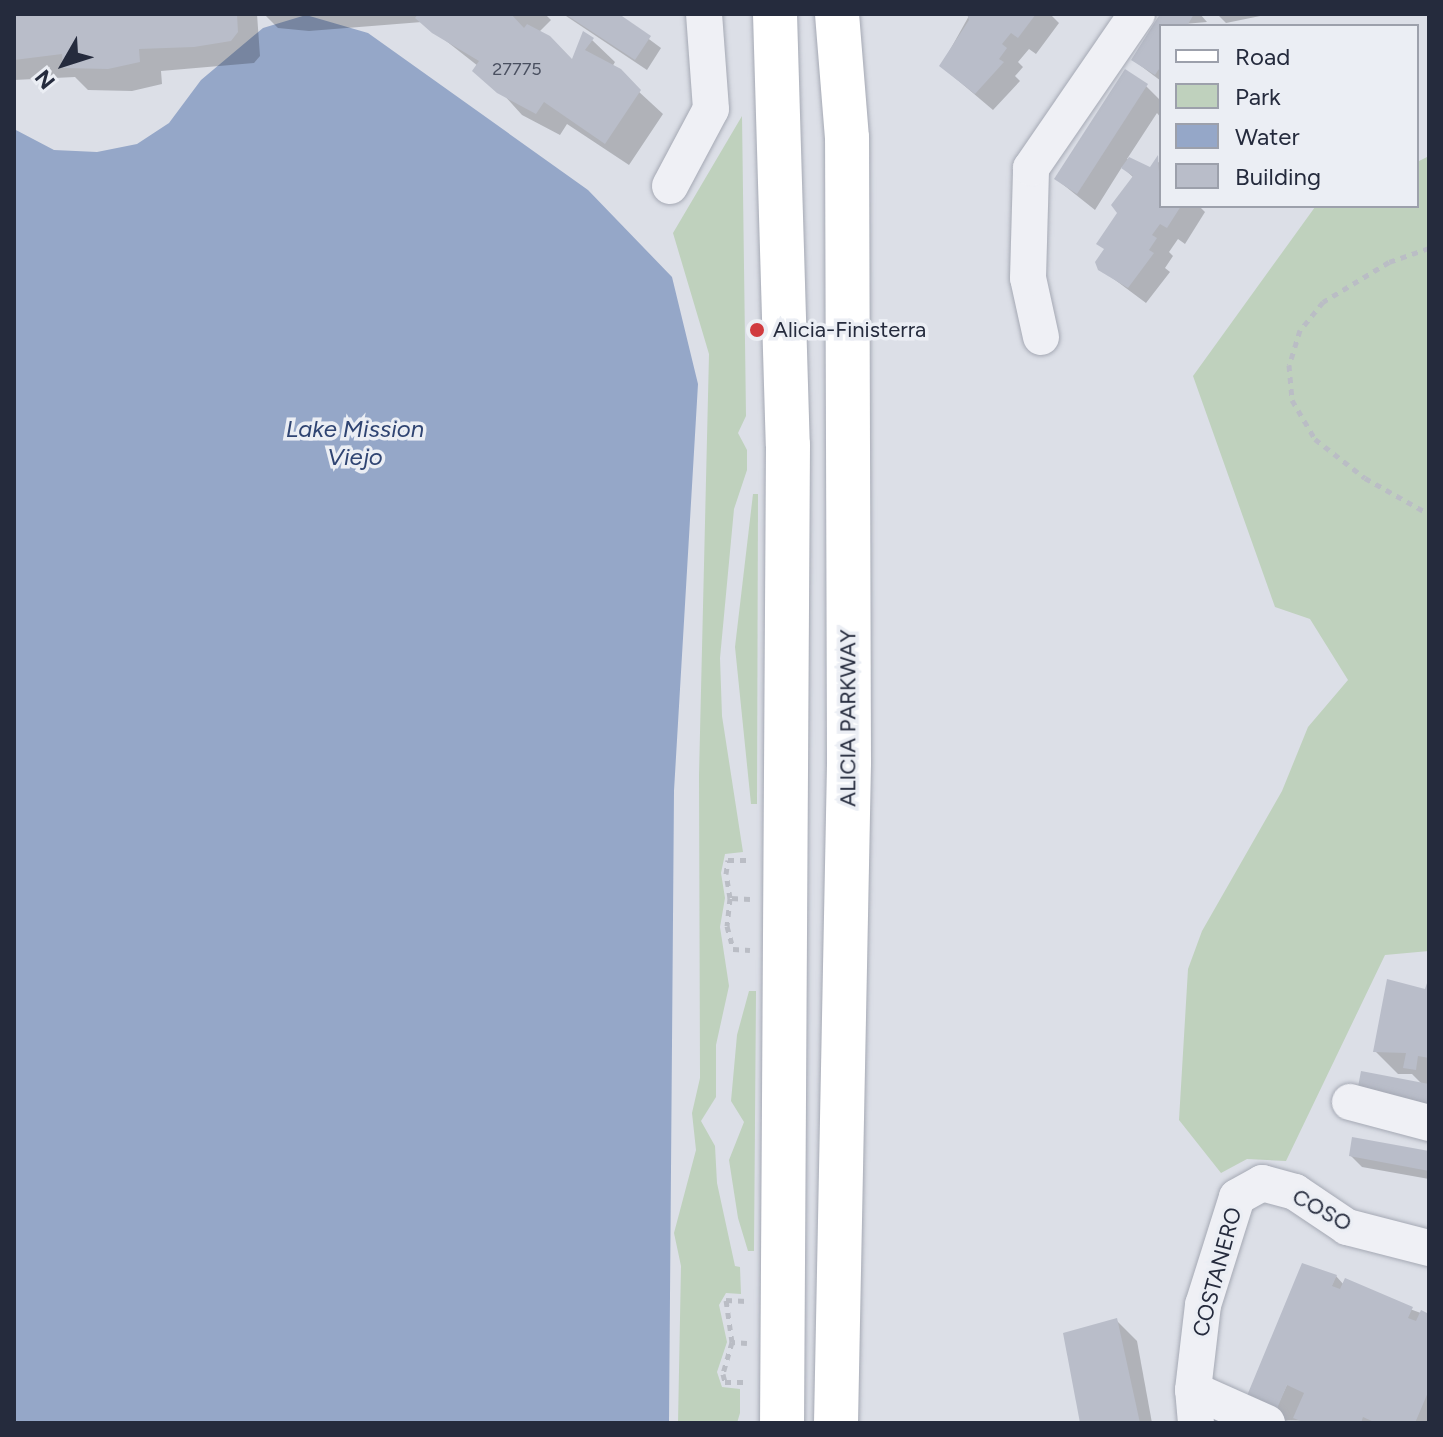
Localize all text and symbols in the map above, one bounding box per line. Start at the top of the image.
north arrow [24,24,104,104]
legend [1159,24,1419,208]
text: Road [1235,42,1290,71]
house number: 27775 [492,58,542,80]
text: N [29,64,61,95]
text: Park [1235,82,1281,111]
text: Water [1235,122,1300,151]
text: Building [1235,162,1321,191]
place label: Alicia-Finisterra [773,317,926,343]
marker: Alicia-Finisterra [748,321,766,339]
water label: Lake Mission Viejo [286,415,424,471]
street label: ALICIA PARKWAY [835,629,861,807]
street label: COSO [1288,1183,1356,1237]
street label: COSTANERO [1187,1204,1247,1340]

